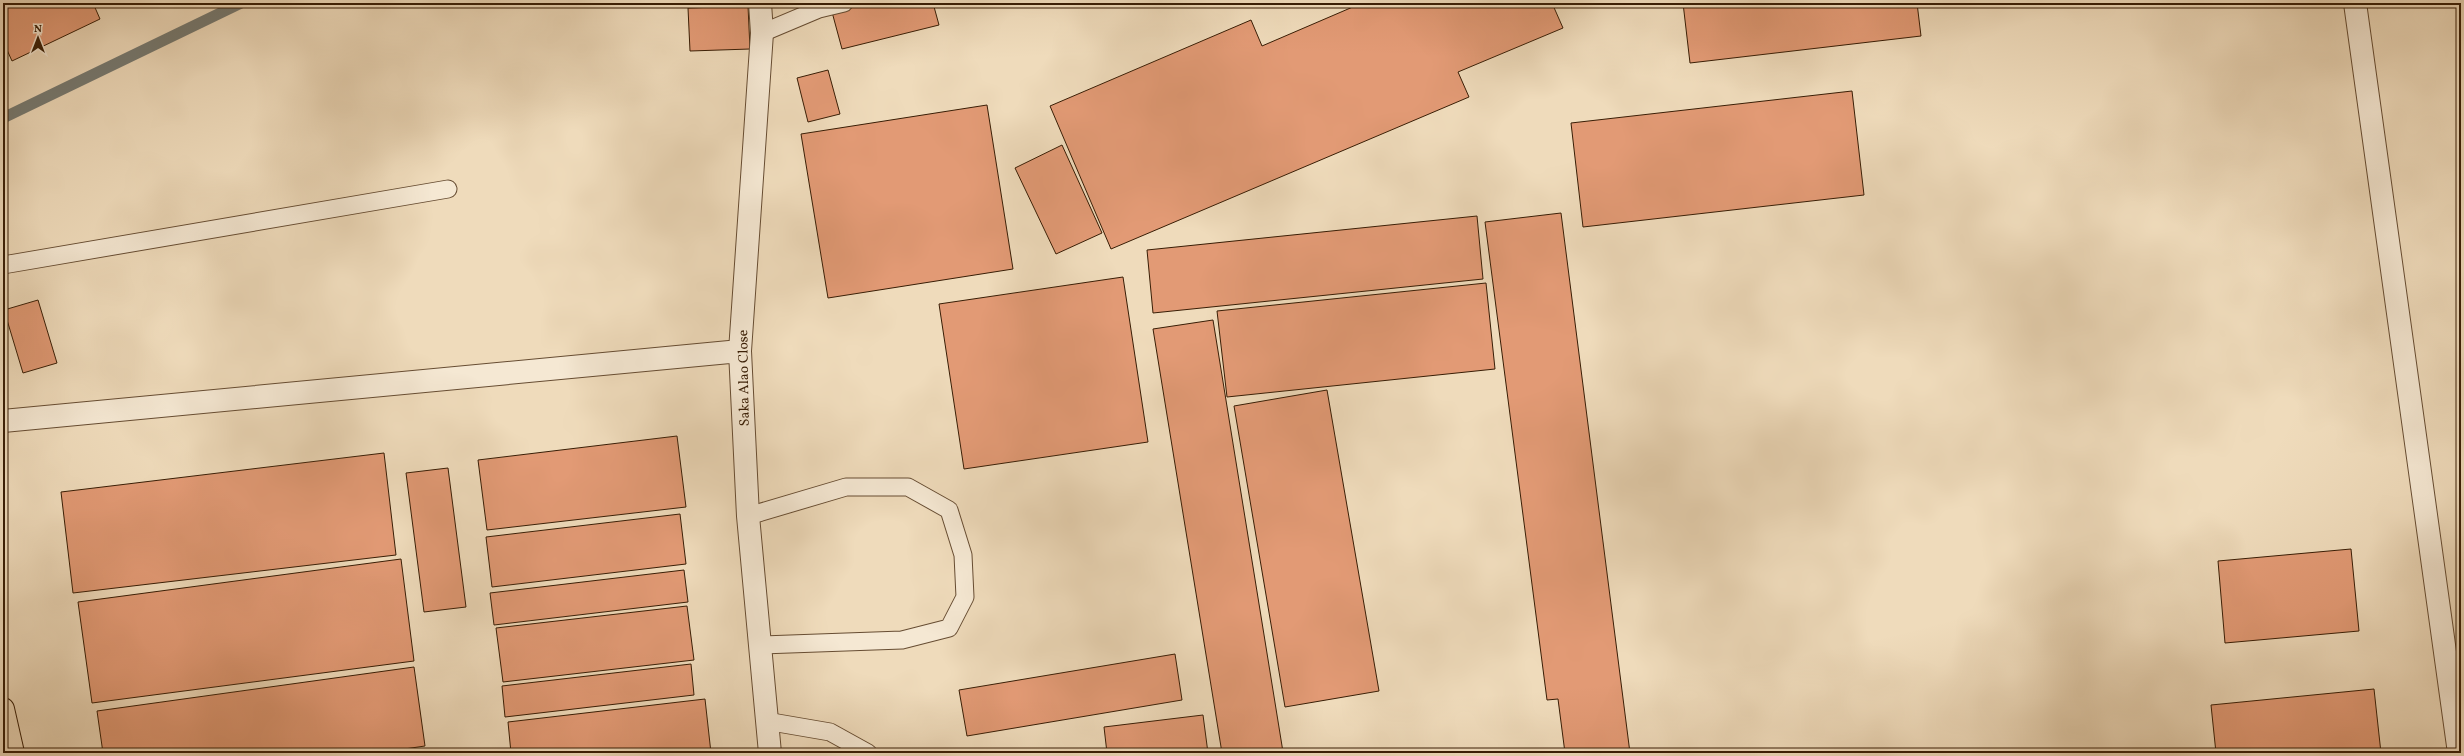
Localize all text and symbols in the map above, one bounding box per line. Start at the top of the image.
north arrow [18,18,58,58]
text: N [34,22,42,37]
street label: Saka Alao Close [734,329,755,427]

